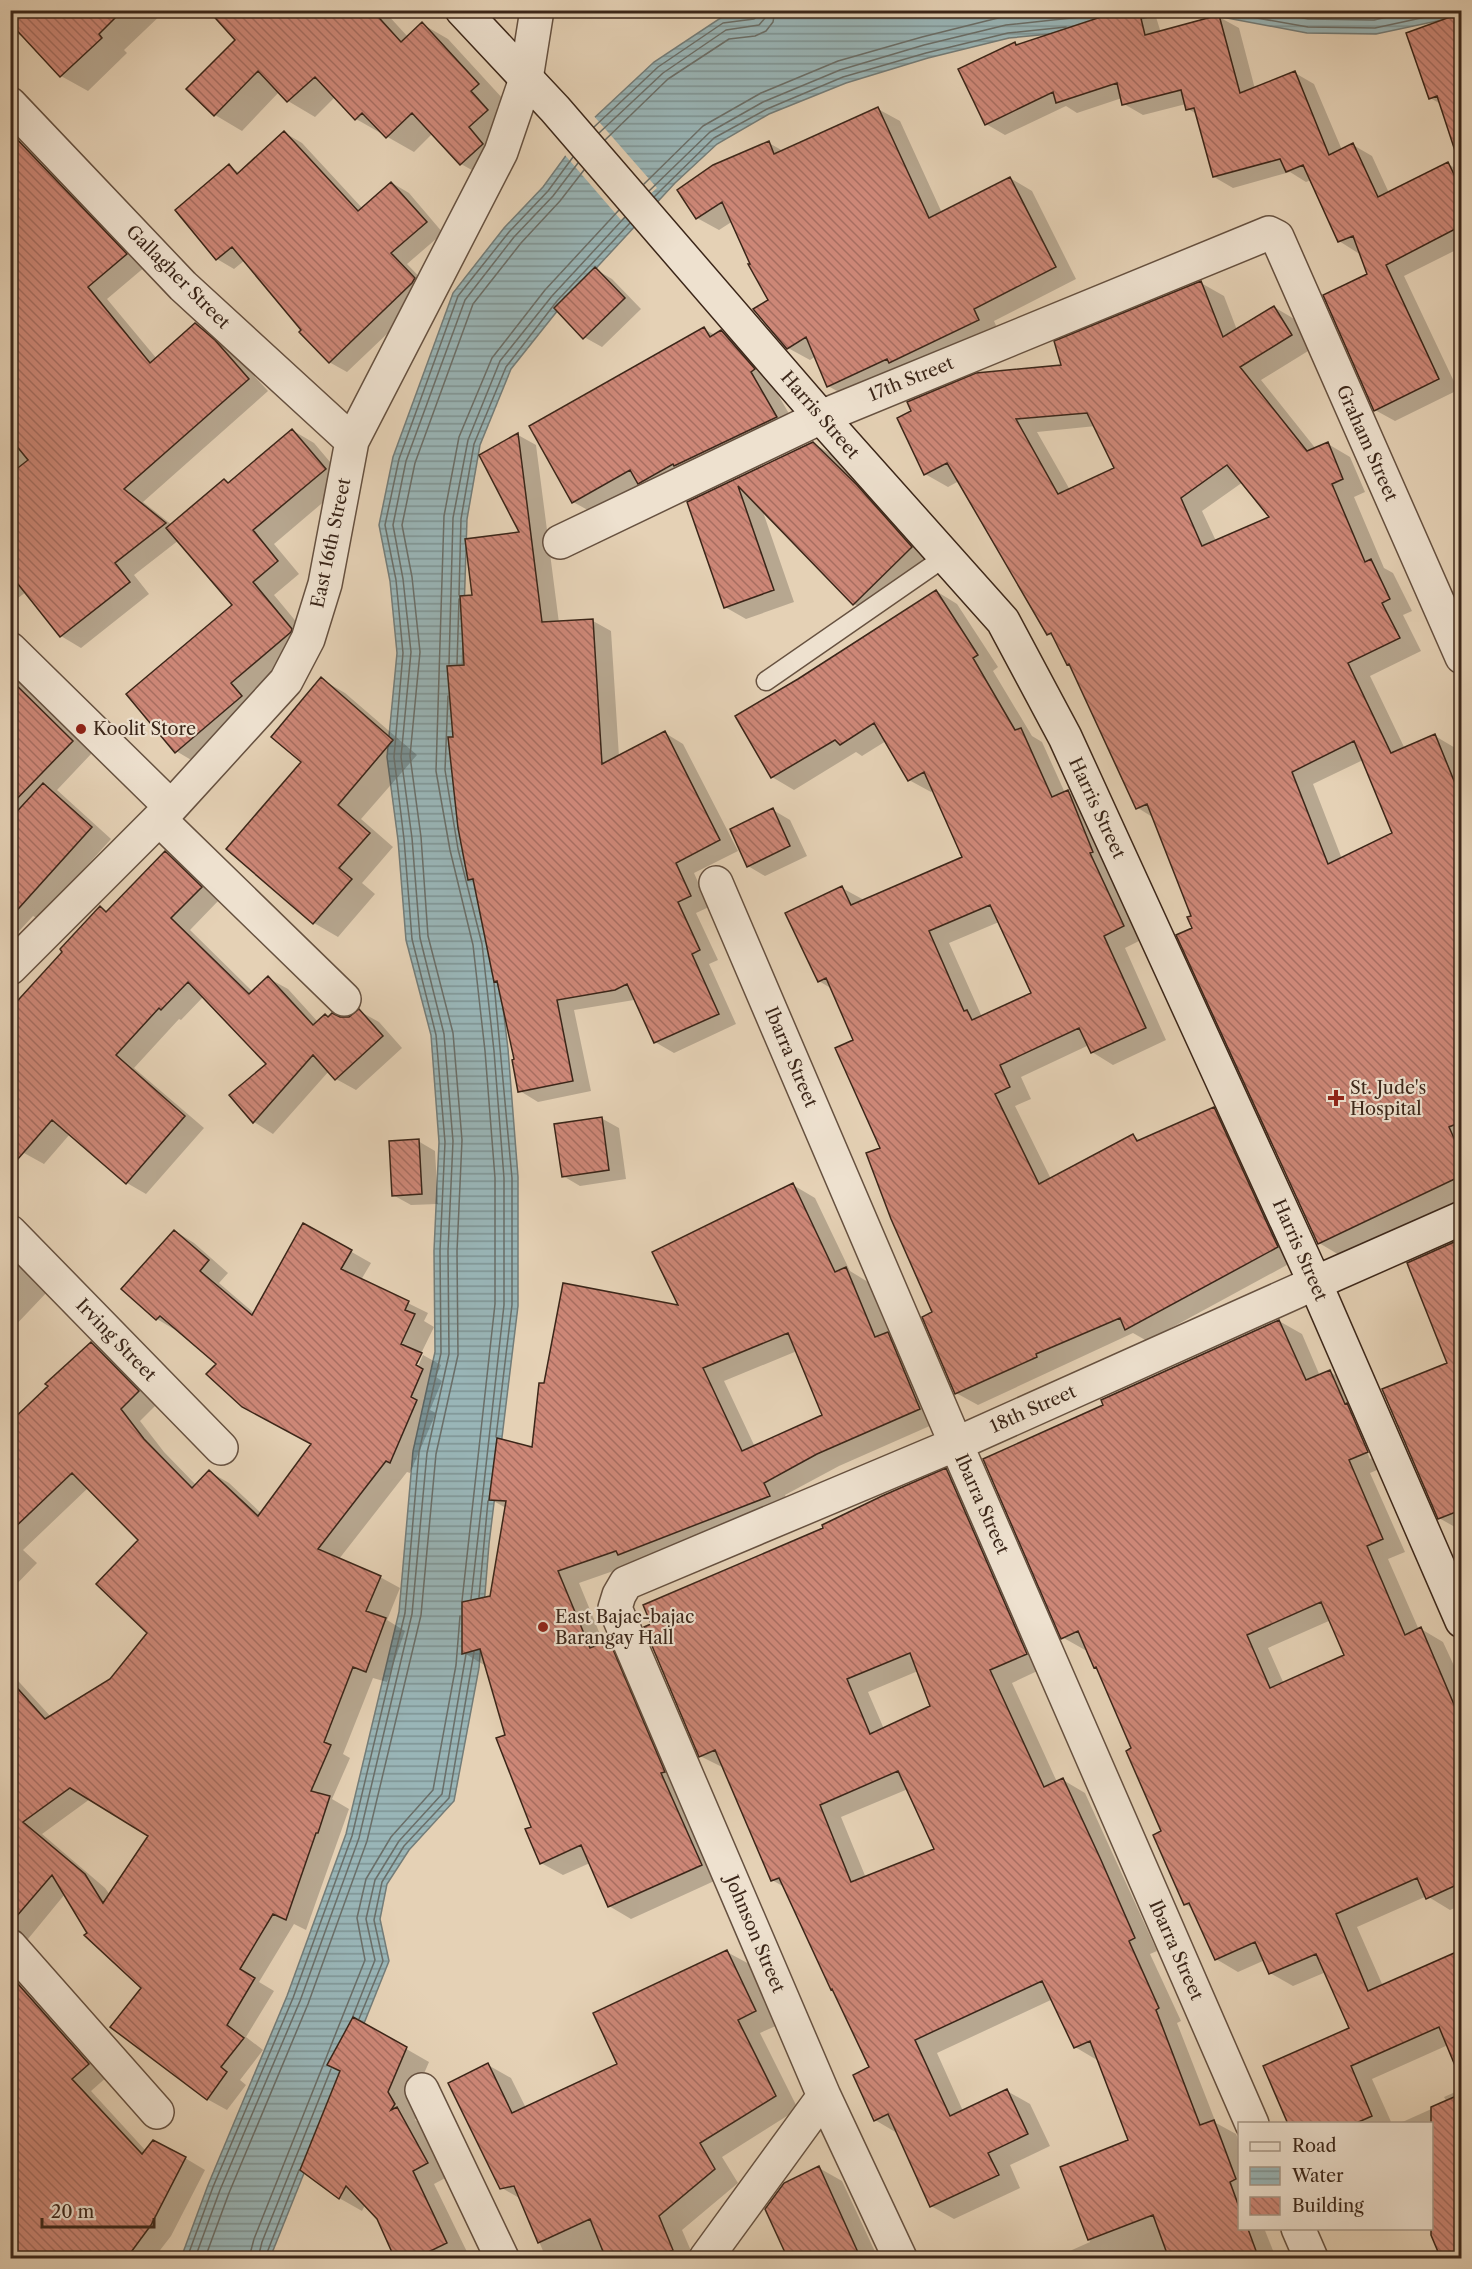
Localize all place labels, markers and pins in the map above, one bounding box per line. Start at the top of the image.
place label: Koolit Store [93,718,196,740]
marker: Koolit Store [74,722,88,736]
place label: St. Jude's Hospital [1350,1077,1426,1120]
marker: St. Jude's Hospital [1327,1089,1345,1107]
place label: East Bajac-bajac Barangay Hall [555,1606,695,1649]
marker: East Bajac-bajac Barangay Hall [536,1620,550,1634]

